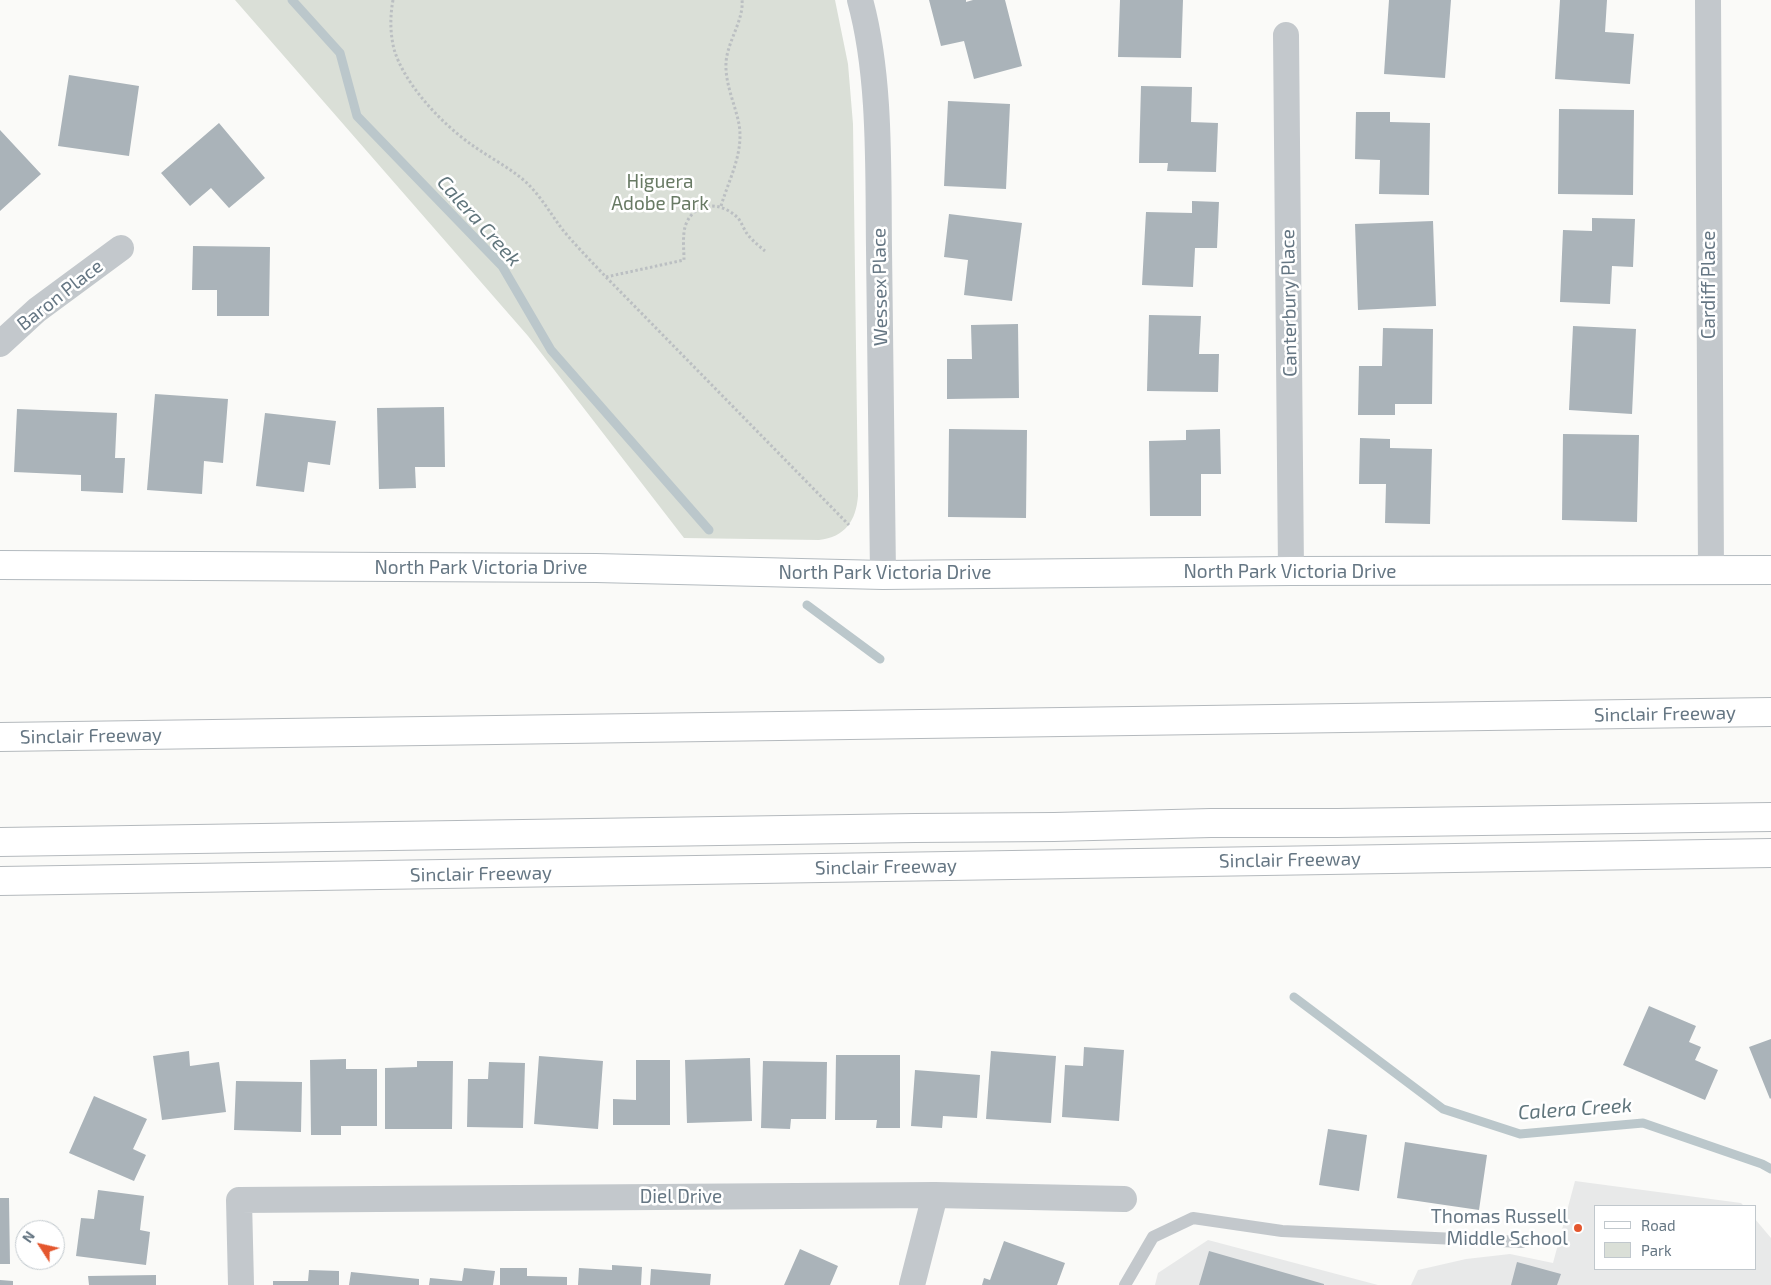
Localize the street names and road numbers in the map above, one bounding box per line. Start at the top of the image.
street label: Wessex Place [868,228,892,346]
street label: Canterbury Place [1276,229,1302,377]
street label: Cardiff Place [1698,231,1720,339]
street label: Baron Place [13,255,107,335]
street label: North Park Victoria Drive [374,557,588,579]
street label: North Park Victoria Drive [1183,561,1397,583]
street label: North Park Victoria Drive [778,562,992,584]
street label: Sinclair Freeway [1594,701,1736,727]
street label: Sinclair Freeway [20,723,162,749]
street label: Sinclair Freeway [1219,847,1361,873]
street label: Sinclair Freeway [815,854,957,880]
street label: Sinclair Freeway [410,861,552,887]
street label: Diel Drive [640,1186,722,1208]

